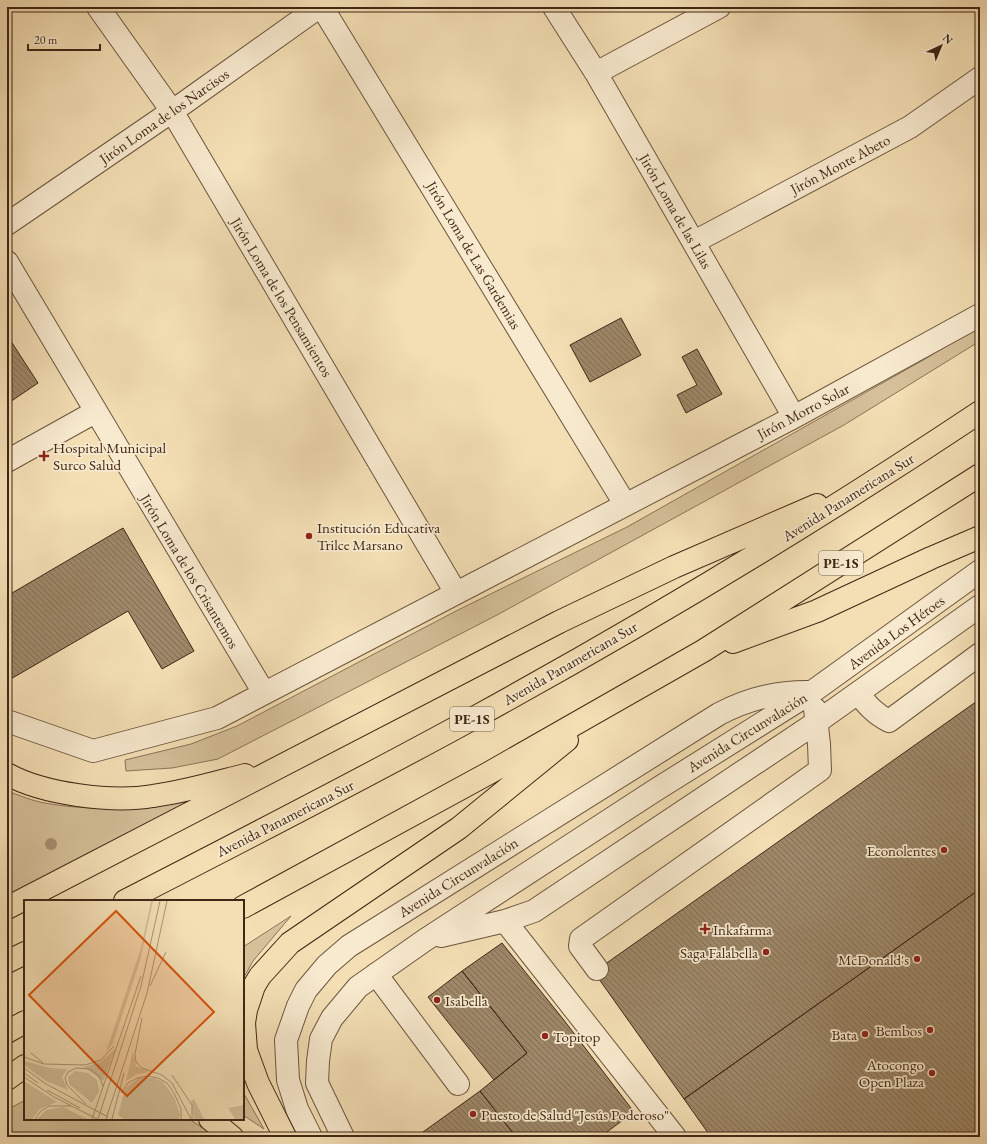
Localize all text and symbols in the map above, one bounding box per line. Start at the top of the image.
scale bar [28,26,100,52]
north arrow [921,26,961,66]
text: N [940,31,956,47]
text: 20 m [34,32,58,48]
street label: Jirón Loma de los Narcisos [94,64,233,169]
street label: Jirón Monte Abeto [785,130,893,199]
street label: Jirón Loma de las Lilas [634,148,717,272]
street label: Jirón Loma de Las Gardemias [421,176,526,333]
street label: Jirón Loma de los Pensamientos [226,212,337,380]
street label: Jirón Morro Solar [752,379,852,444]
place label: Hospital Municipal Surco Salud [53,438,166,474]
street label: Avenida Panamericana Sur [778,449,917,546]
marker: Hospital Municipal Surco Salud [38,450,50,462]
street label: Jirón Loma de los Crisantemos [135,489,244,652]
place label: Institución Educativa Trilce Marsano [317,518,440,554]
marker: Institución Educativa Trilce Marsano [304,531,314,541]
road number: PE-1S [819,551,863,575]
street label: Avenida Los Héroes [843,591,948,674]
street label: Avenida Panamericana Sur [499,617,641,710]
street label: Avenida Circunvalación [683,687,810,777]
road number: PE-1S [450,707,494,731]
street label: Avenida Panamericana Sur [212,775,357,861]
street label: Avenida Circunvalación [394,832,521,922]
place label: Econolentes [867,841,936,860]
marker: Econolentes [939,845,949,855]
inset map [24,900,244,1120]
place label: Inkafarma [713,920,772,939]
marker: Inkafarma [700,924,710,934]
place label: Saga Falabella [680,943,758,962]
marker: Saga Falabella [761,947,771,957]
place label: McDonald's [838,950,909,969]
marker: McDonald's [912,954,922,964]
place label: Isabella [445,991,488,1010]
marker: Isabella [432,995,442,1005]
place label: Bembos [876,1021,922,1040]
place label: Bata [832,1025,857,1044]
marker: Bembos [925,1025,935,1035]
place label: Topitop [553,1027,600,1046]
marker: Bata [860,1029,870,1039]
marker: Topitop [540,1031,550,1041]
place label: Atocongo Open Plaza [859,1055,924,1091]
marker: Atocongo Open Plaza [927,1068,937,1078]
place label: Puesto de Salud "Jesús Poderoso" [481,1105,669,1124]
marker: Puesto de Salud "Jesús Poderoso" [468,1109,478,1119]

